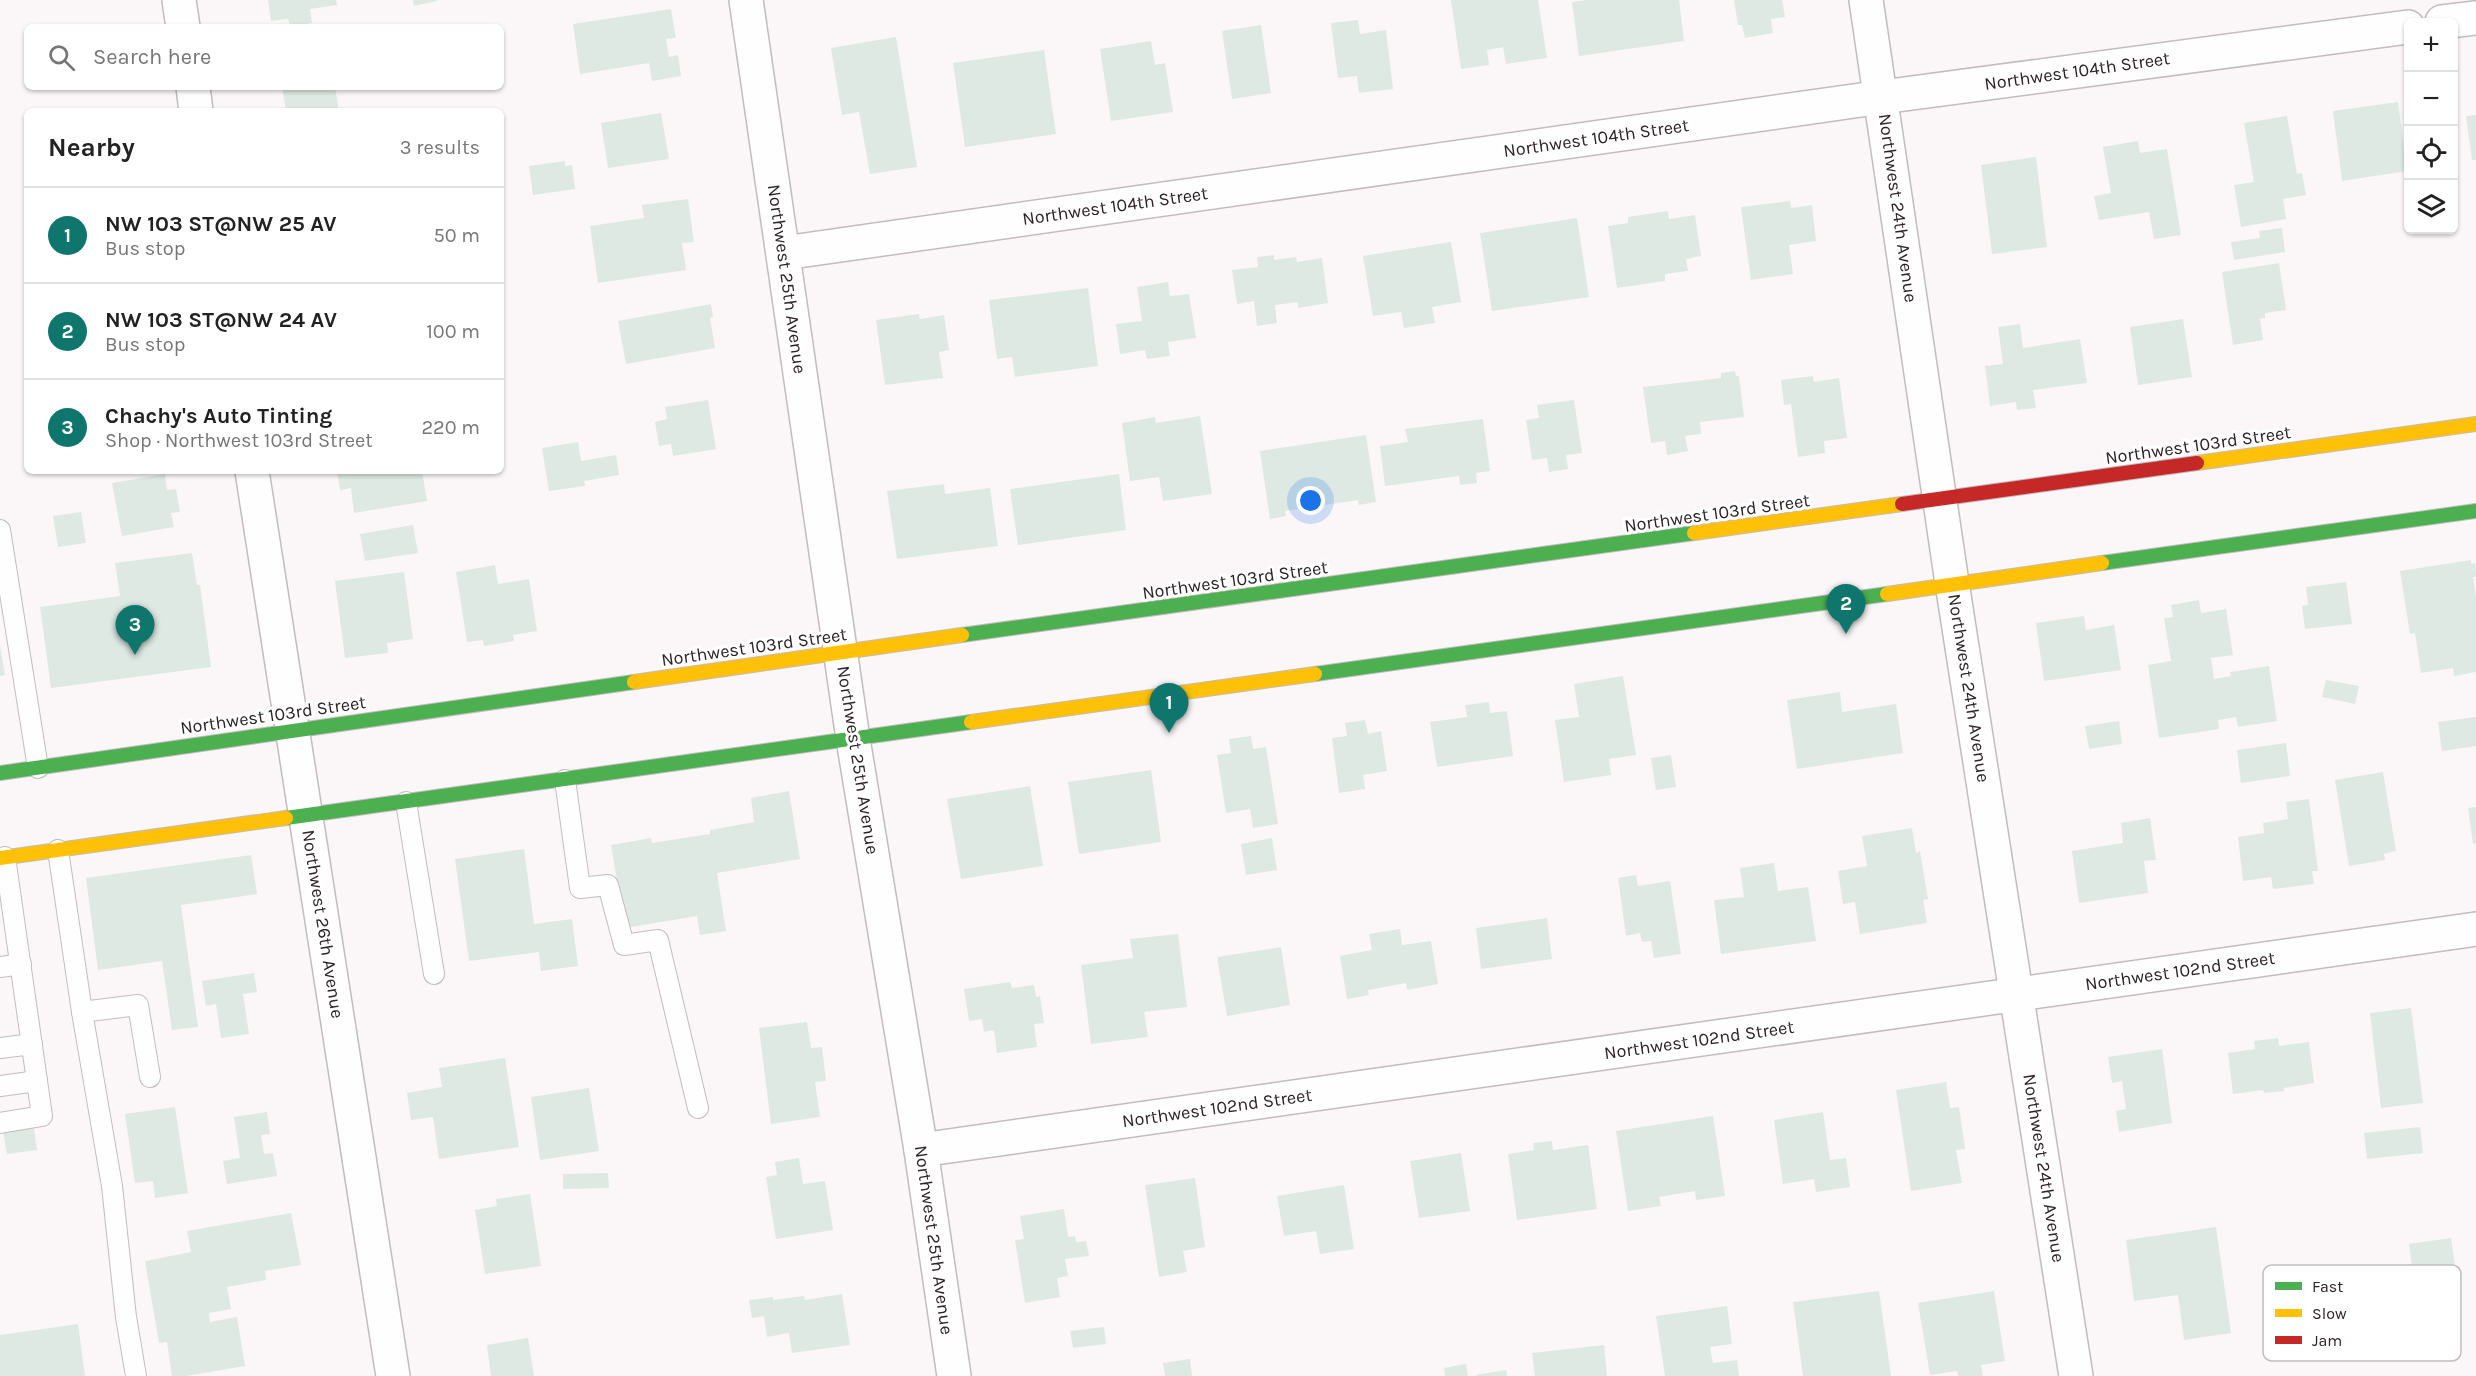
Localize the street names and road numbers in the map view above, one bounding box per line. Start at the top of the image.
street label: Northwest 104th Street [1983,47,2171,95]
street label: Northwest 24th Avenue [1874,112,1922,304]
street label: Northwest 104th Street [1502,114,1690,162]
street label: Northwest 104th Street [1021,182,1209,230]
street label: Northwest 25th Avenue [763,183,811,375]
street label: Northwest 103rd Street [2104,421,2292,469]
street label: Northwest 103rd Street [1623,489,1811,537]
street label: Northwest 103rd Street [1141,556,1329,604]
street label: Northwest 24th Avenue [1943,592,1995,784]
street label: Northwest 103rd Street [660,623,848,671]
street label: Northwest 25th Avenue [832,664,884,856]
street label: Northwest 103rd Street [179,691,367,739]
street label: Northwest 26th Avenue [297,828,349,1020]
street label: Northwest 102nd Street [2084,947,2277,995]
street label: Northwest 102nd Street [1603,1016,1796,1064]
street label: Northwest 24th Avenue [2018,1072,2070,1264]
street label: Northwest 102nd Street [1121,1084,1314,1132]
street label: Northwest 25th Avenue [910,1144,958,1336]

